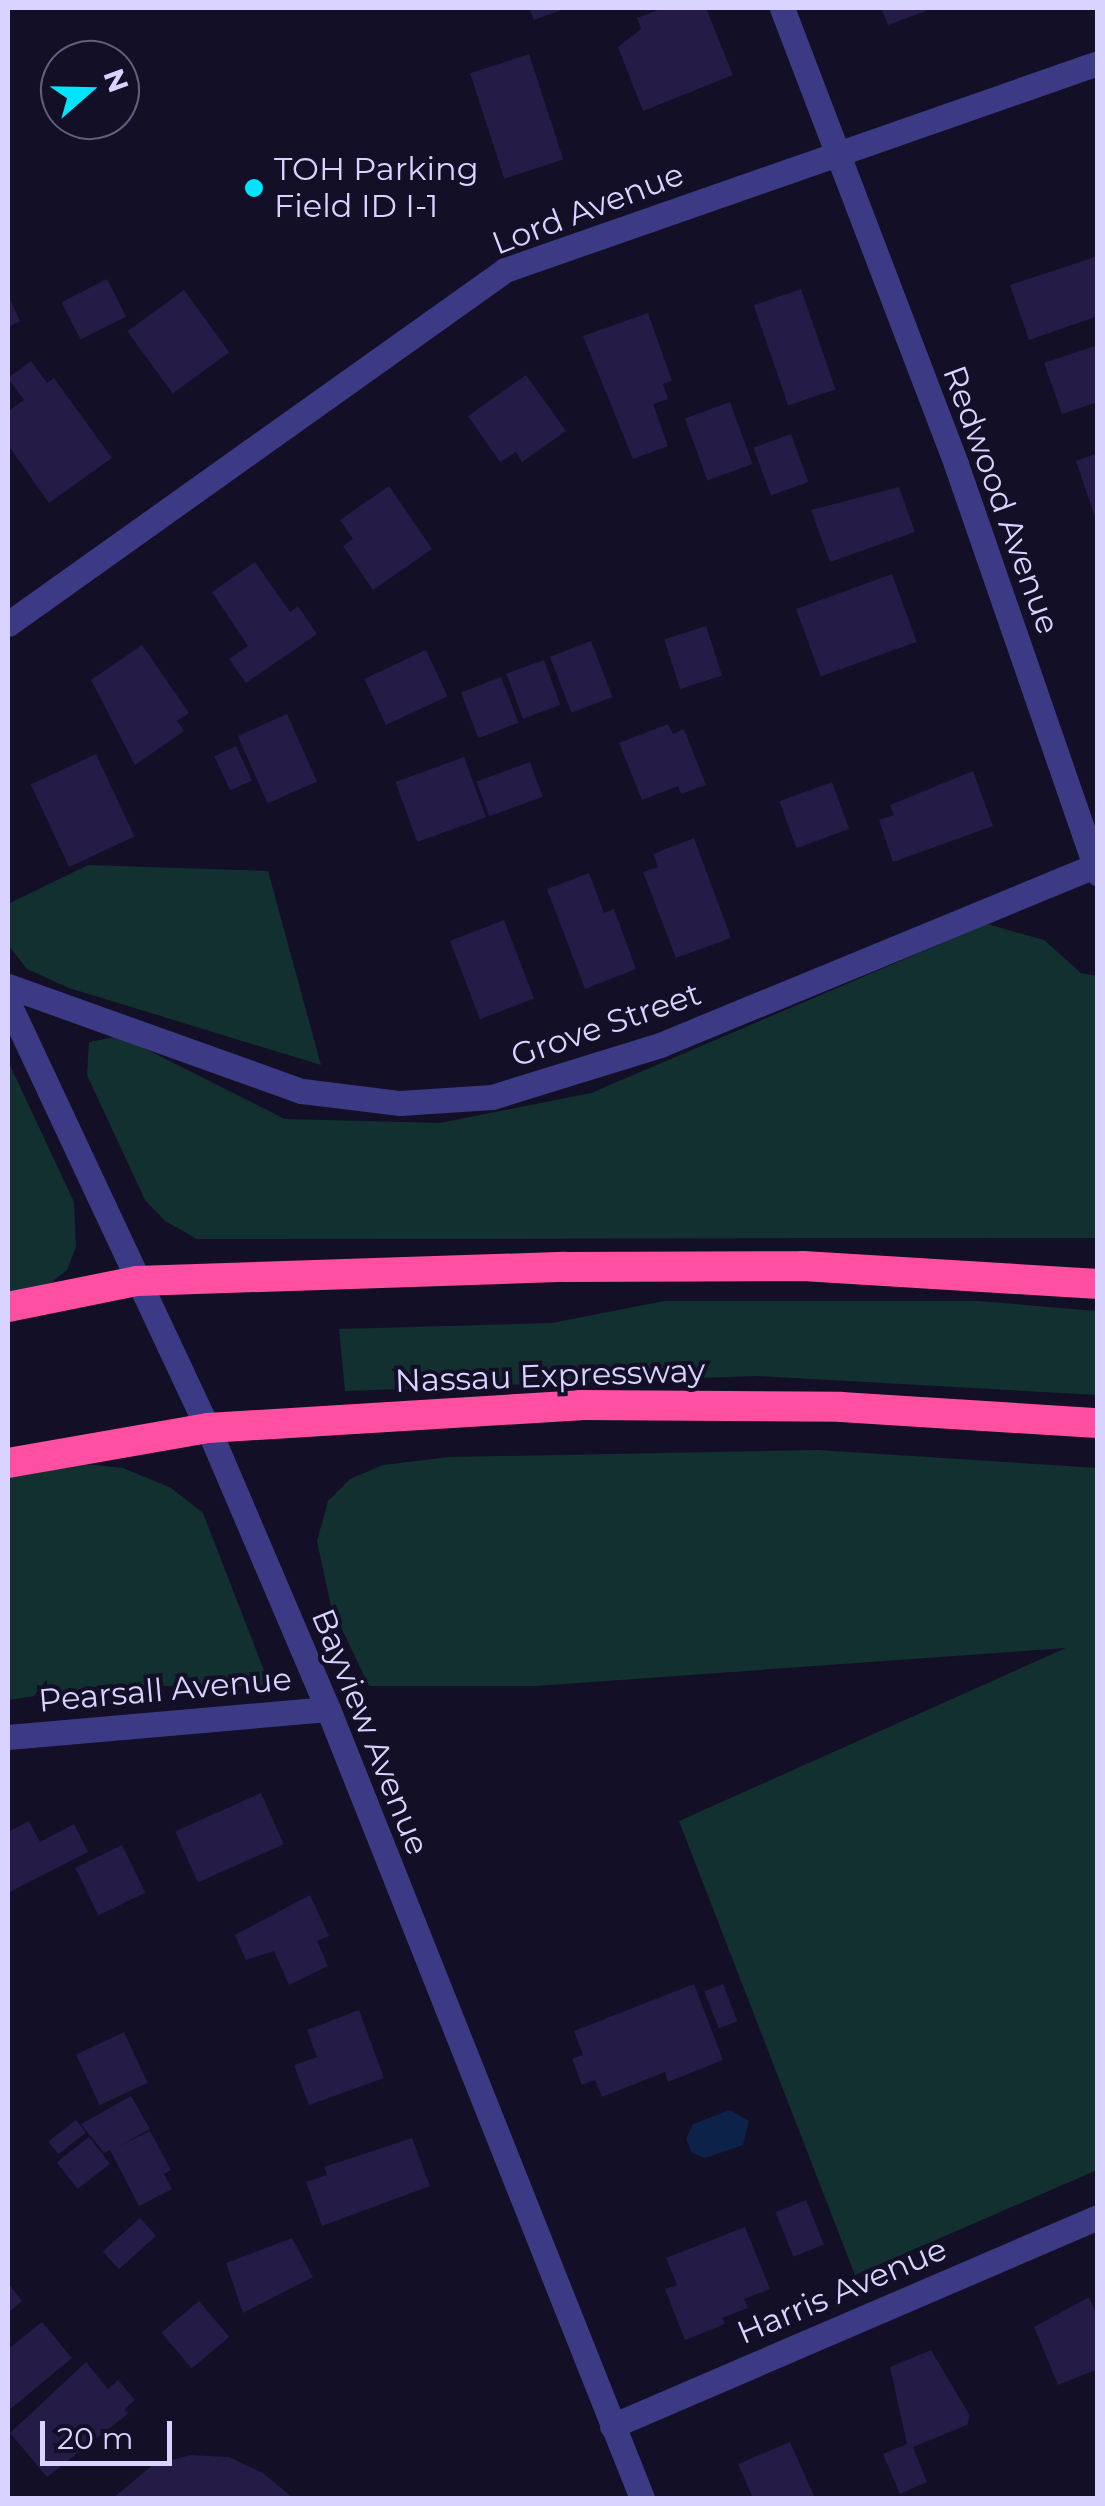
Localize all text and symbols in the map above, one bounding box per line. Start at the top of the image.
north arrow [40,40,140,140]
text: N [96,64,136,97]
place label: TOH Parking Field ID I-1 [274,151,479,226]
street label: Lord Avenue [487,155,689,263]
marker: TOH Parking Field ID I-1 [243,177,265,199]
street label: Redwood Avenue [935,361,1067,639]
street label: Grove Street [506,975,706,1075]
street label: Nassau Expressway [394,1351,706,1401]
street label: Bayview Avenue [303,1603,437,1861]
street label: Pearsall Avenue [37,1660,293,1720]
street label: Harris Avenue [732,2230,952,2352]
scale bar [45,2401,178,2463]
text: 20 m [57,2420,134,2457]

